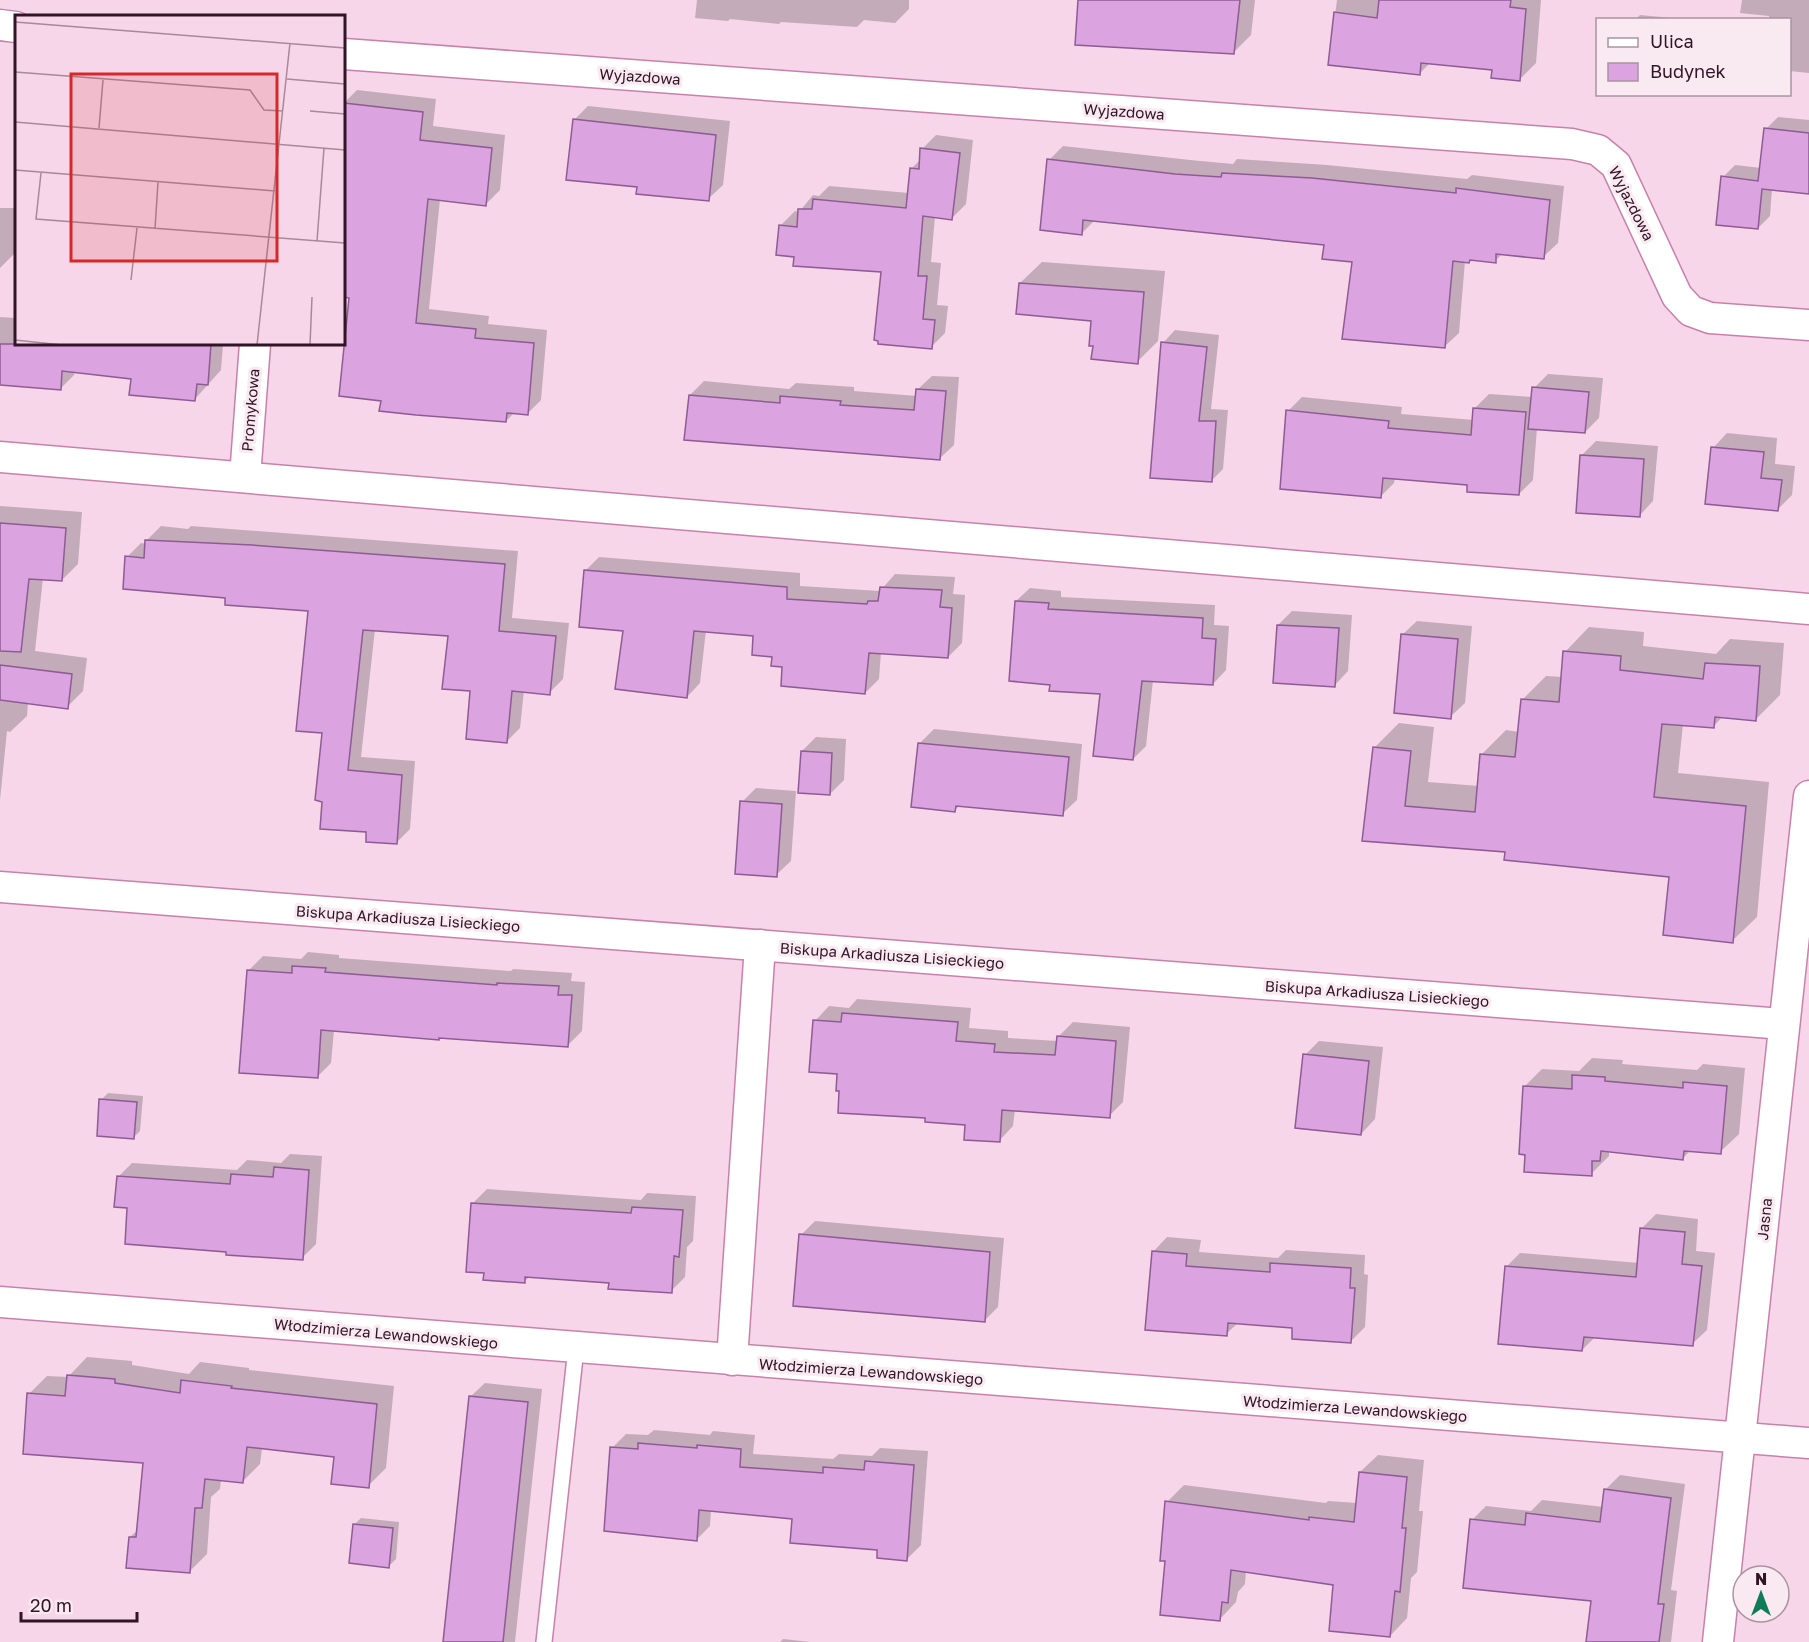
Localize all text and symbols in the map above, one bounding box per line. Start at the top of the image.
inset map [15,15,345,345]
legend [1596,18,1791,96]
text: Ulica [1650,30,1694,52]
text: Budynek [1650,60,1726,82]
street label: Wyjazdowa [599,64,681,88]
street label: Wyjazdowa [1083,99,1165,123]
street label: Wyjazdowa [1606,163,1658,243]
street label: Promykowa [237,368,263,452]
street label: Biskupa Arkadiusza Lisieckiego [295,901,521,935]
street label: Biskupa Arkadiusza Lisieckiego [779,938,1005,972]
street label: Biskupa Arkadiusza Lisieckiego [1264,976,1490,1010]
street label: Jasna [1753,1197,1775,1241]
street label: Włodzimierza Lewandowskiego [273,1314,499,1352]
street label: Włodzimierza Lewandowskiego [758,1354,984,1388]
street label: Włodzimierza Lewandowskiego [1242,1391,1468,1425]
north arrow [1731,1564,1791,1624]
text: N [1755,1569,1767,1589]
scale bar [21,1585,136,1623]
text: 20 m [30,1594,72,1616]

